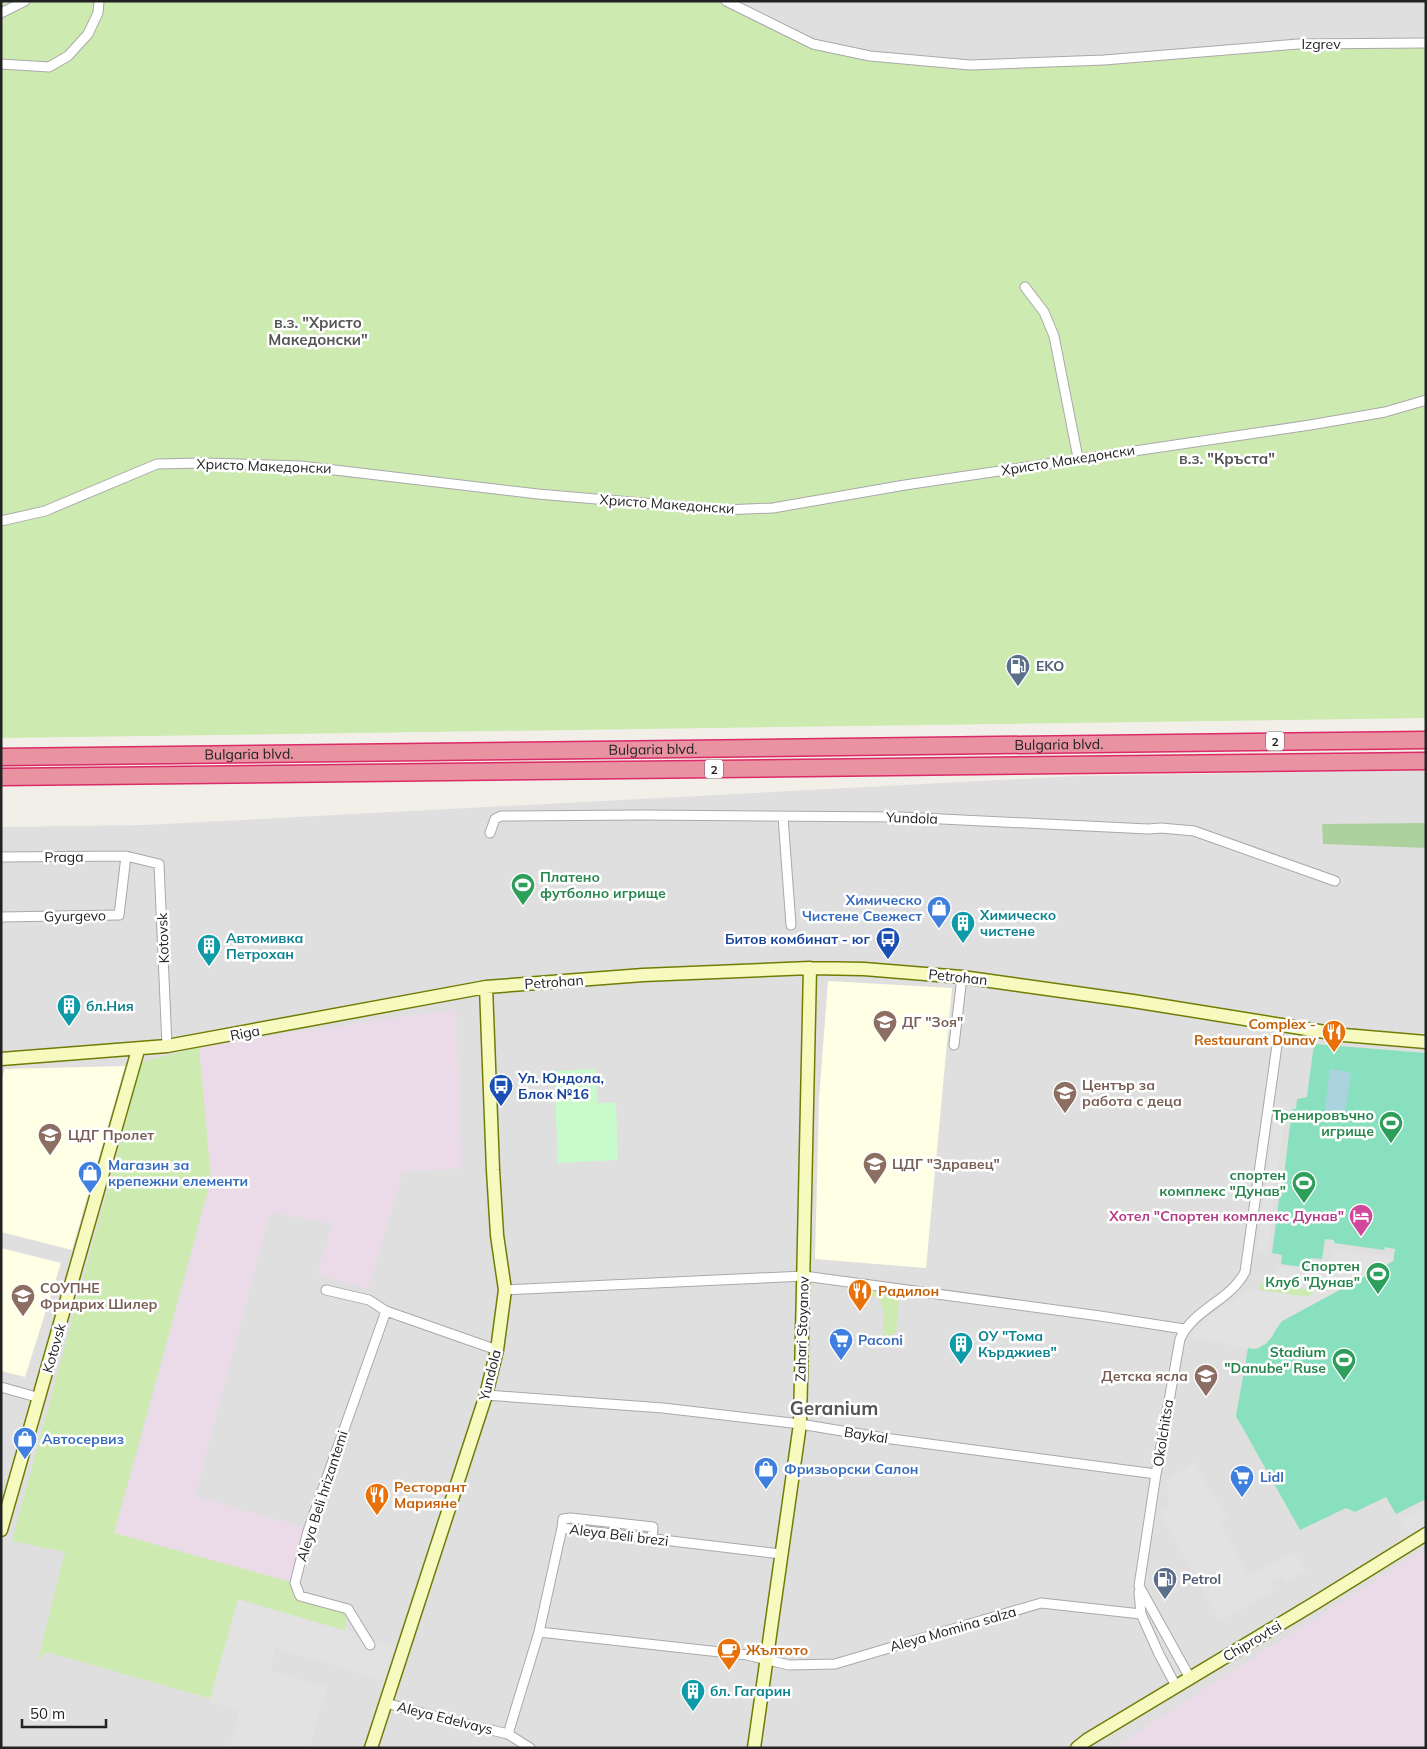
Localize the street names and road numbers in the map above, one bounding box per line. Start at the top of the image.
street label: Izgrev [1301,35,1341,53]
street label: Христо Македонски [1000,441,1136,479]
street label: Христо Македонски [196,455,332,477]
street label: Христо Македонски [599,490,735,518]
road number: 2 [1266,731,1284,750]
street label: Bulgaria blvd. [1014,735,1104,754]
street label: Bulgaria blvd. [608,740,698,759]
street label: Bulgaria blvd. [204,745,294,764]
road number: 2 [705,760,723,779]
street label: Yundola [885,808,938,828]
street label: Praga [44,848,84,866]
street label: Gyurgevo [44,906,106,926]
street label: Kotovsk [153,912,173,964]
street label: Petrohan [928,965,988,989]
street label: Petrohan [524,971,584,993]
street label: Riga [229,1021,261,1045]
street label: Zahari Stoyanov [791,1275,813,1382]
street label: Kotovsk [38,1320,70,1375]
street label: Yundola [475,1348,505,1403]
street label: Okolchitsa [1149,1398,1177,1468]
street label: Baykal [843,1423,889,1447]
street label: Aleya Beli hrizantemi [292,1428,352,1564]
street label: Aleya Beli brezi [569,1520,669,1550]
street label: Aleya Momina salza [888,1602,1018,1656]
street label: Chiprovtsi [1219,1617,1285,1665]
street label: Aleya Edelvays [395,1697,495,1739]

